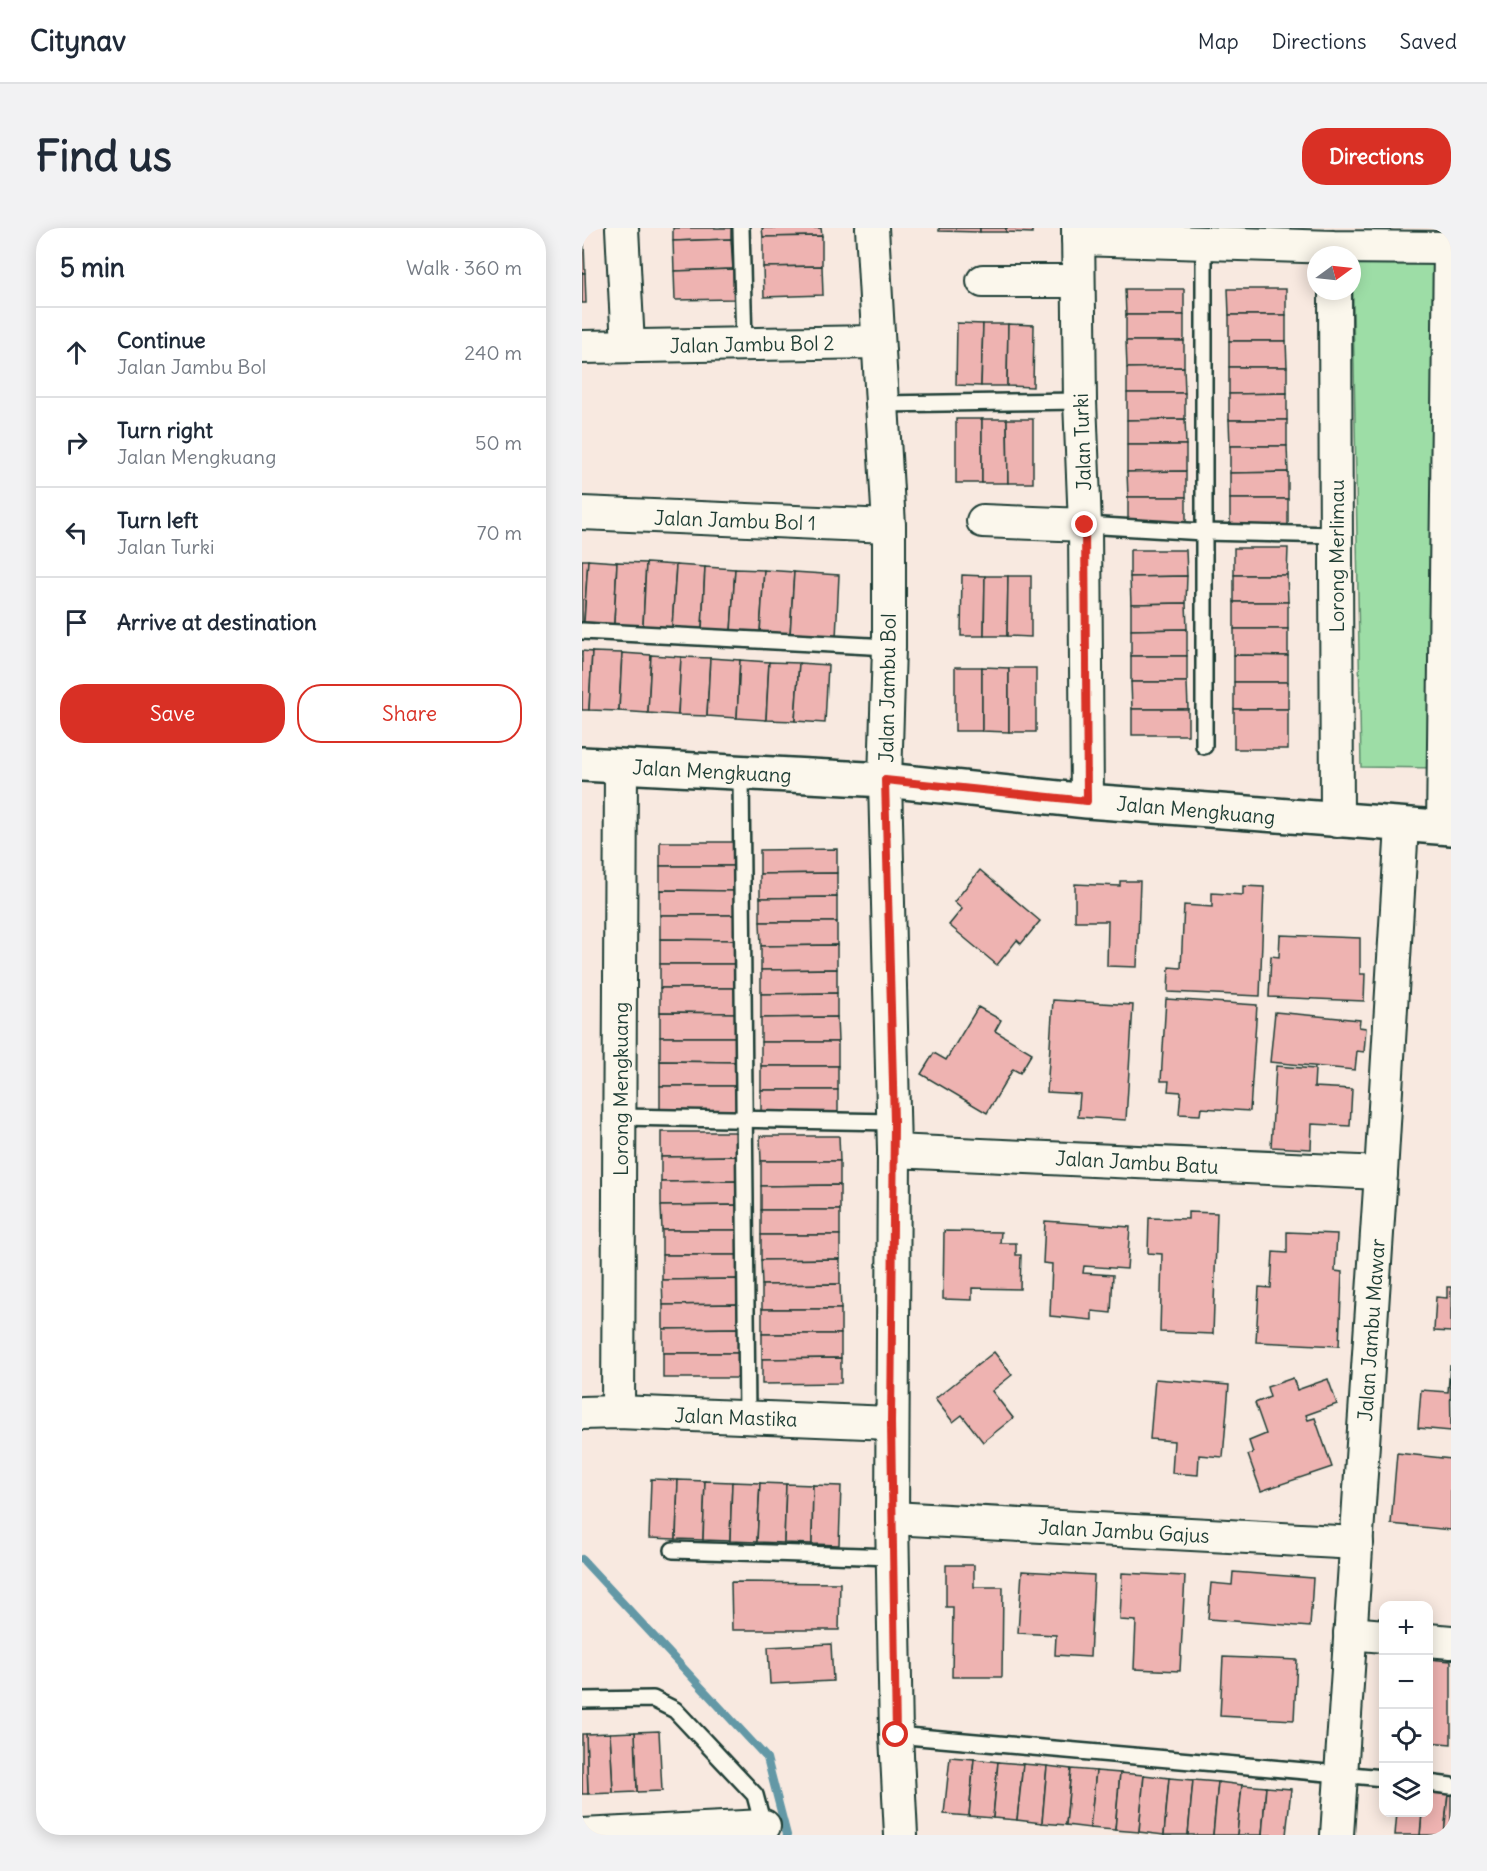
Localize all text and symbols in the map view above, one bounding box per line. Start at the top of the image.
text: Citynav [30,23,126,59]
text: Map [1198,28,1239,55]
text: Directions [1272,28,1366,55]
text: Saved [1399,28,1457,55]
button: Directions [1302,128,1451,185]
text: Find us [36,130,172,182]
north arrow [1307,246,1361,300]
text: 5 min [60,251,125,284]
text: Walk · 360 m [406,255,522,280]
text: Continue [117,326,206,354]
street label: Jalan Jambu Bol 2 [669,330,835,358]
icon: ahead [60,336,93,369]
text: 240 m [464,340,522,365]
text: Jalan Jambu Bol [117,354,266,379]
street label: Jalan Turki [1068,393,1096,491]
text: Turn right [117,416,213,444]
icon: right [60,426,93,459]
text: 50 m [475,430,522,455]
text: Jalan Mengkuang [117,444,276,469]
street label: Lorong Merlimau [1324,479,1349,633]
street label: Jalan Jambu Bol 1 [654,505,816,535]
text: Turn left [117,506,198,534]
route end [1071,511,1097,537]
icon: left [60,516,93,549]
text: 70 m [477,520,522,545]
text: Jalan Turki [117,534,214,559]
icon: arrive [60,606,93,639]
text: Arrive at destination [117,608,317,636]
street label: Jalan Jambu Bol [873,613,901,763]
button: Save [60,684,285,743]
button: Share [297,684,522,743]
street label: Jalan Mengkuang [632,754,792,788]
street label: Jalan Mengkuang [1116,791,1276,829]
street label: Lorong Mengkuang [608,1002,633,1176]
street label: Jalan Jambu Batu [1055,1145,1219,1179]
street label: Jalan Jambu Mawar [1352,1238,1390,1422]
street label: Jalan Mastika [674,1402,798,1432]
street label: Jalan Jambu Gajus [1038,1514,1210,1548]
map controls [1379,1601,1433,1817]
button: + [1379,1601,1433,1655]
button: − [1379,1655,1433,1709]
button: locate [1379,1709,1433,1763]
route start [882,1721,908,1747]
button: layers [1379,1763,1433,1817]

